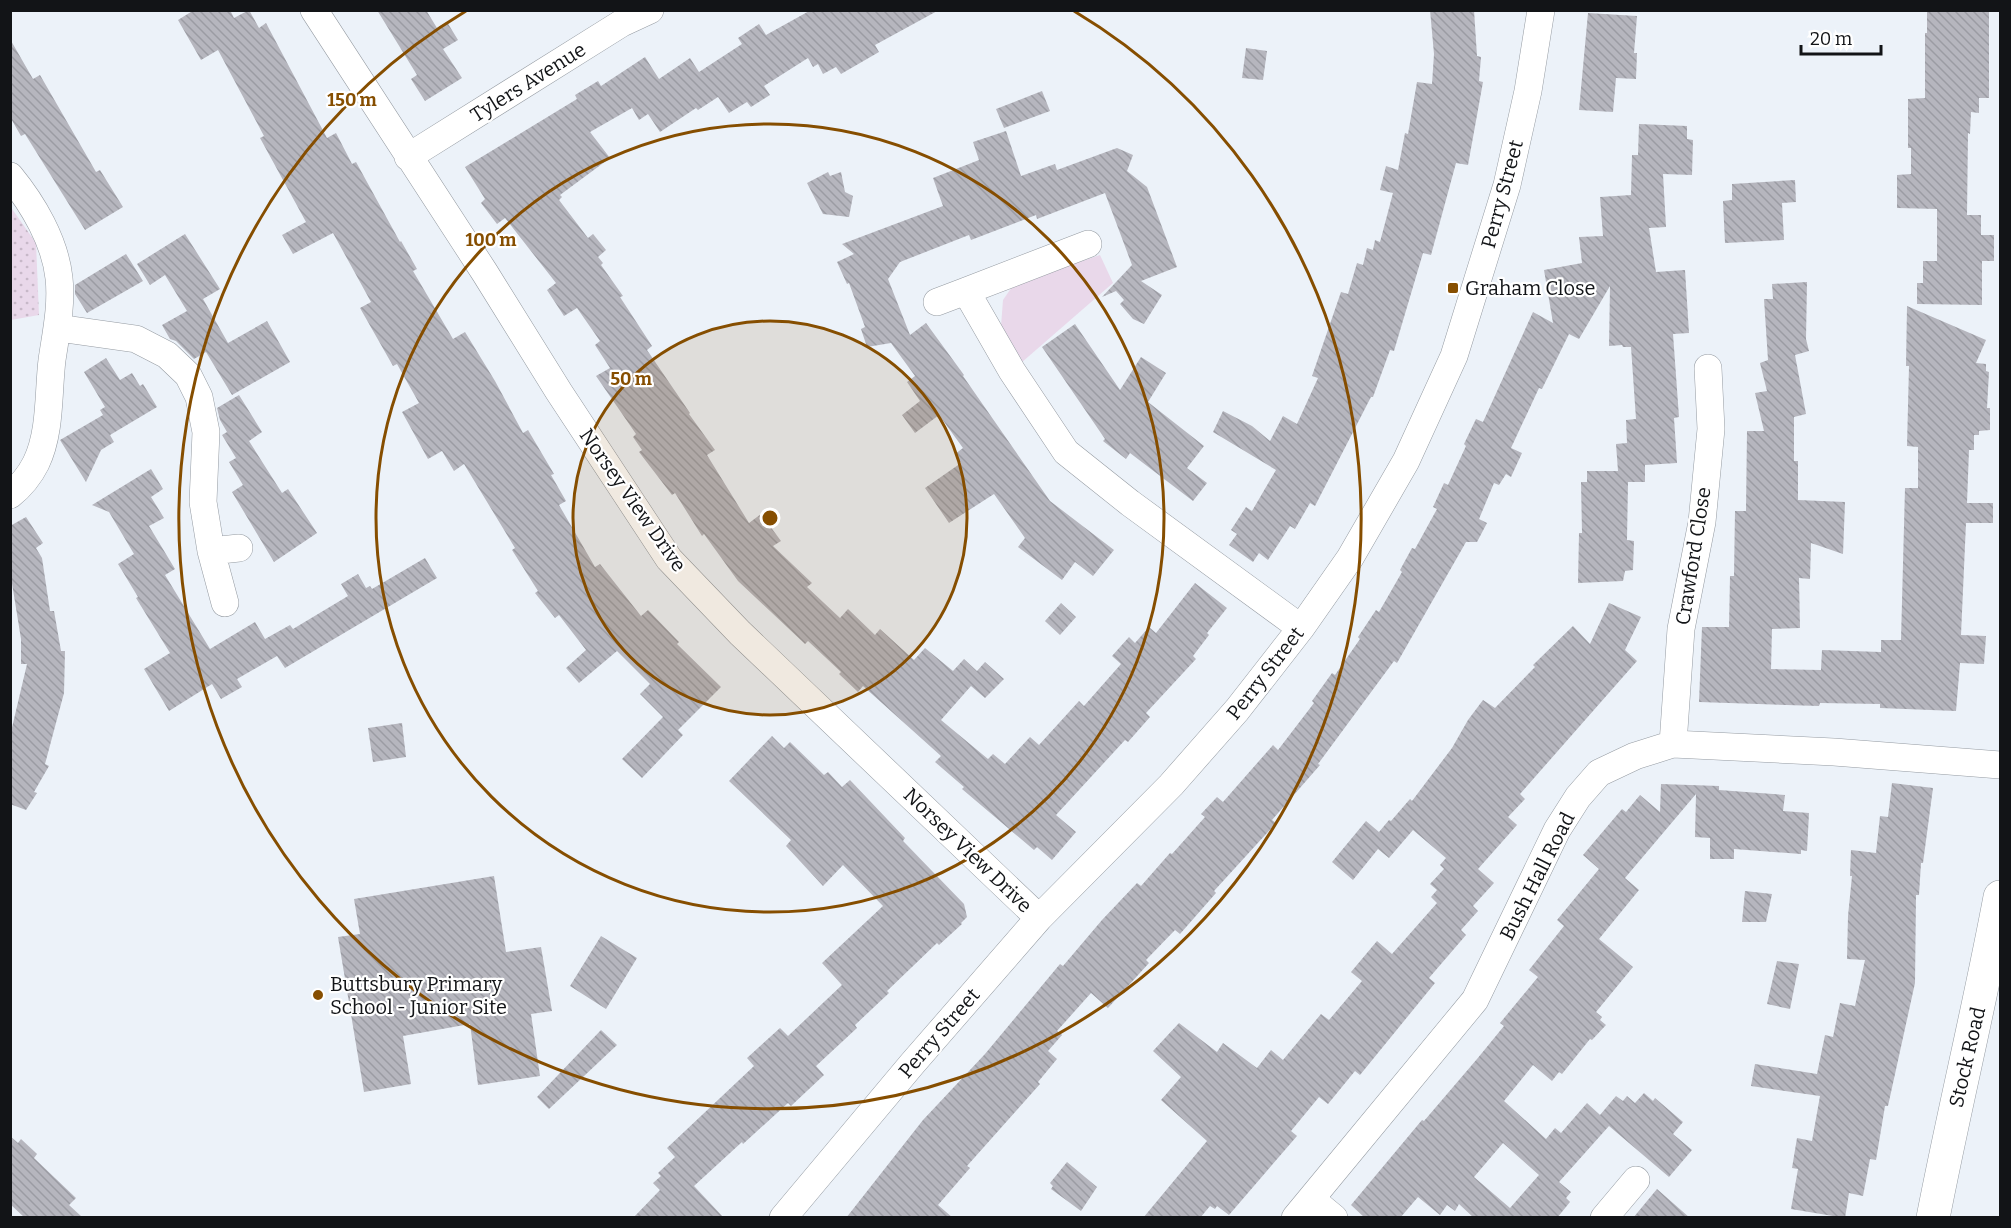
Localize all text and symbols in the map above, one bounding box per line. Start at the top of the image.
scale bar [1801,18,1880,56]
text: 20 m [1810,28,1852,50]
street label: Tylers Avenue [466,37,590,127]
text: 150 m [327,89,377,111]
street label: Perry Street [1476,137,1528,251]
text: 100 m [465,229,517,251]
place label: Graham Close [1465,276,1595,300]
marker: Graham Close [1446,281,1460,295]
text: 50 m [610,368,652,390]
street label: Norsey View Drive [575,424,691,576]
street label: Crawford Close [1670,485,1716,627]
centre of rings [760,508,780,528]
street label: Perry Street [1221,622,1309,724]
street label: Norsey View Drive [899,783,1037,917]
street label: Bush Hall Road [1495,808,1580,944]
place label: Buttsbury Primary School - Junior Site [330,972,507,1019]
street label: Perry Street [893,983,985,1083]
marker: Buttsbury Primary School - Junior Site [311,988,325,1002]
street label: Stock Road [1944,1004,1990,1110]

